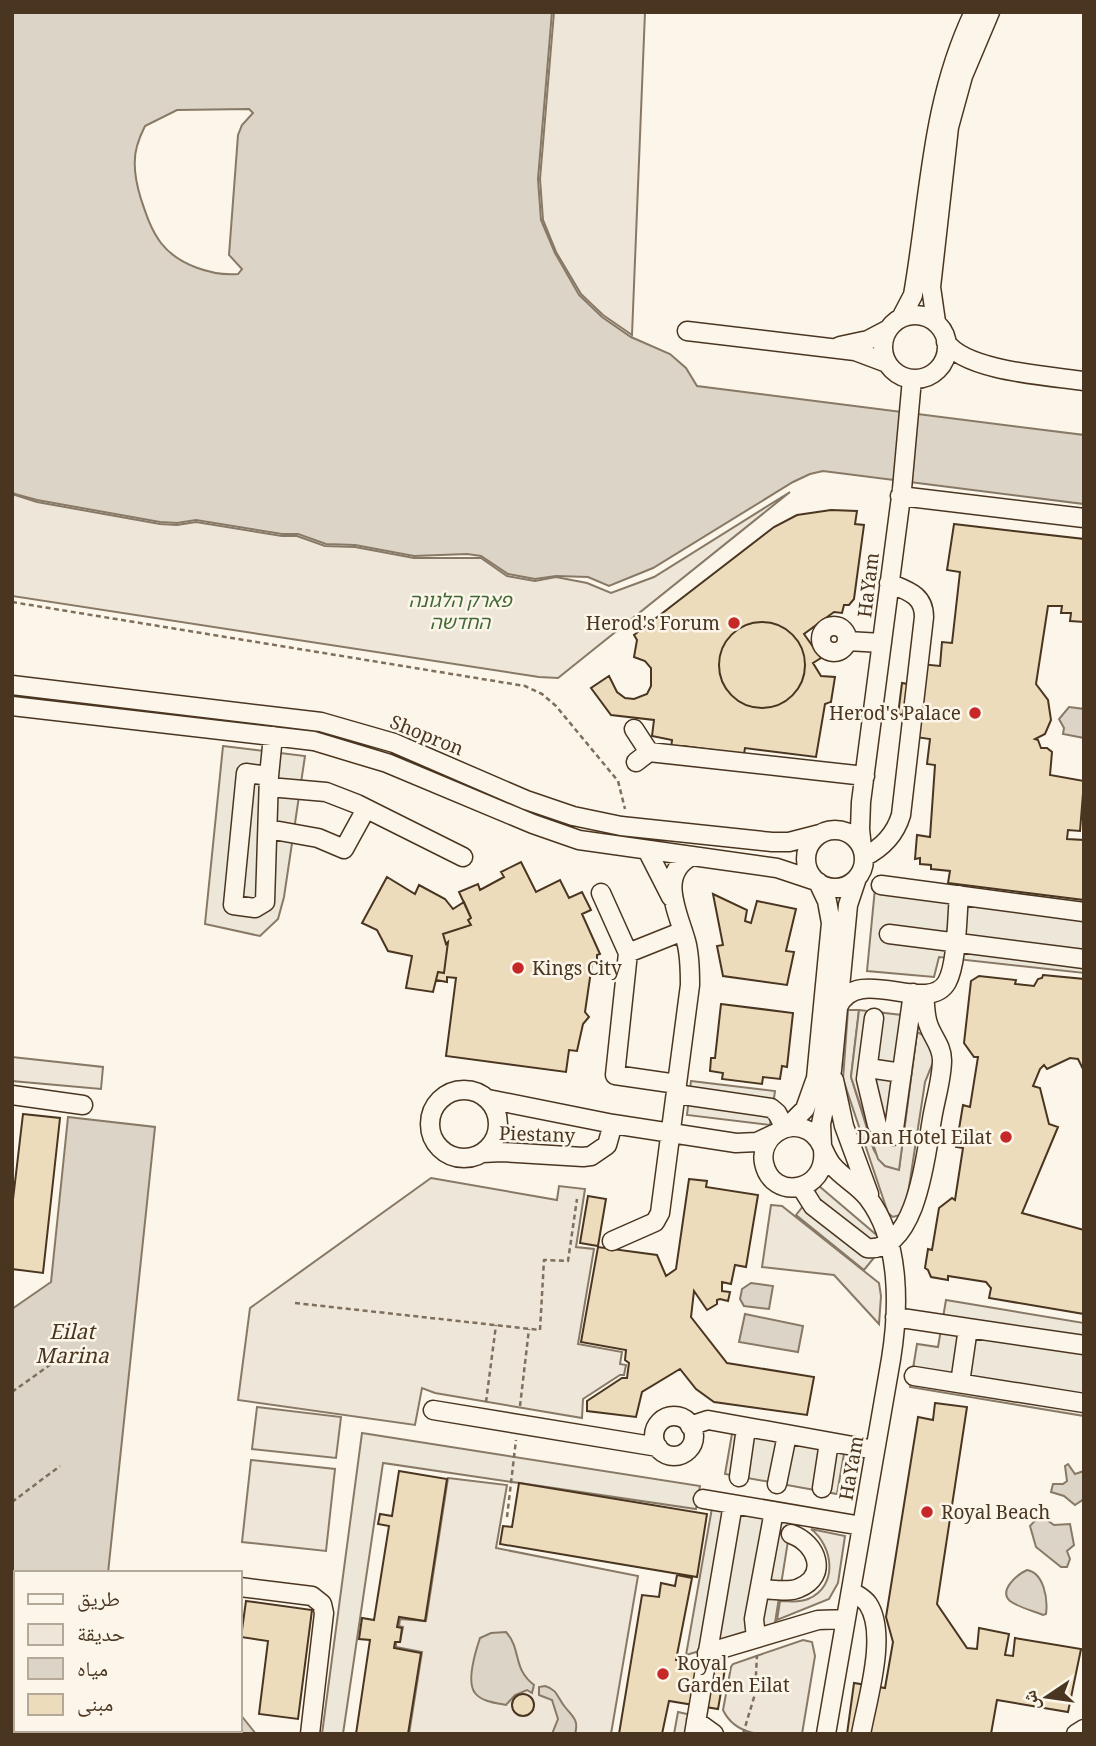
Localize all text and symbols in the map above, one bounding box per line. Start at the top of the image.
street label: HaYam [851,551,891,620]
park label: פארק הלגונה החדשה [408,587,513,641]
place label: Herod's Forum [586,610,720,642]
marker: Herod's Forum [726,615,742,631]
place label: Herod's Palace [829,700,961,732]
marker: Herod's Palace [967,705,983,721]
street label: Shopron [384,708,468,767]
place label: Kings City [532,955,622,987]
marker: Kings City [510,960,526,976]
street label: Piestany [498,1120,576,1154]
place label: Dan Hotel Eilat [857,1124,992,1156]
marker: Dan Hotel Eilat [998,1129,1014,1145]
water label: Eilat Marina [35,1317,110,1376]
street label: HaYam [833,1434,875,1503]
place label: Royal Beach [941,1499,1050,1531]
marker: Royal Beach [919,1504,935,1520]
legend [14,1571,242,1732]
text: طريق [77,1584,120,1619]
text: حديقة [77,1619,125,1654]
place label: Royal Garden Eilat [677,1650,790,1704]
text: مياه [77,1654,108,1689]
north arrow [1012,1662,1082,1732]
marker: Royal Garden Eilat [655,1666,671,1682]
text: ش [1016,1687,1051,1714]
text: مبنى [77,1689,113,1724]

